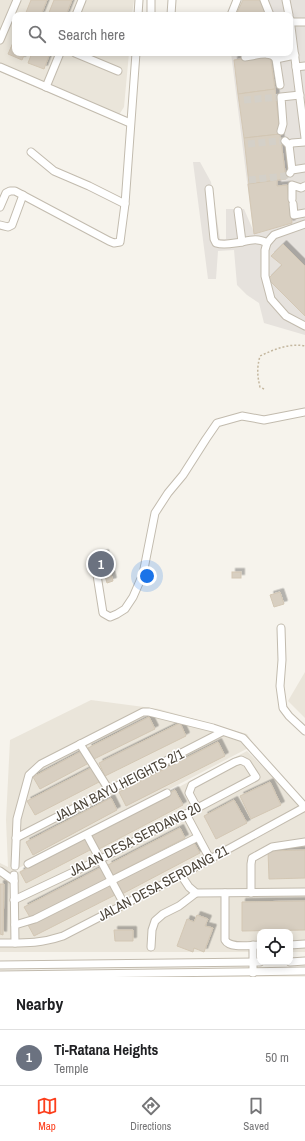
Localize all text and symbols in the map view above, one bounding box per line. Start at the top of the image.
search box [12,12,293,56]
icon: search [26,23,48,45]
text: Search here [58,24,125,45]
pin: 1 [88,549,114,579]
your location [137,566,157,586]
street label: JALAN BAYU HEIGHTS 2/1 [51,744,187,825]
street label: JALAN DESA SERDANG 20 [66,798,204,880]
street label: JALAN DESA SERDANG 21 [95,841,232,925]
map controls [257,929,293,965]
button: locate [257,929,293,965]
text: Nearby [16,992,63,1015]
text: Ti-Ratana Heights [54,1039,158,1060]
text: 1 [26,1049,32,1066]
text: 50 m [265,1049,289,1066]
text: Temple [54,1060,88,1077]
tab: Map [36,1095,58,1133]
tab: Directions [130,1095,171,1133]
tab: Saved [243,1095,269,1133]

